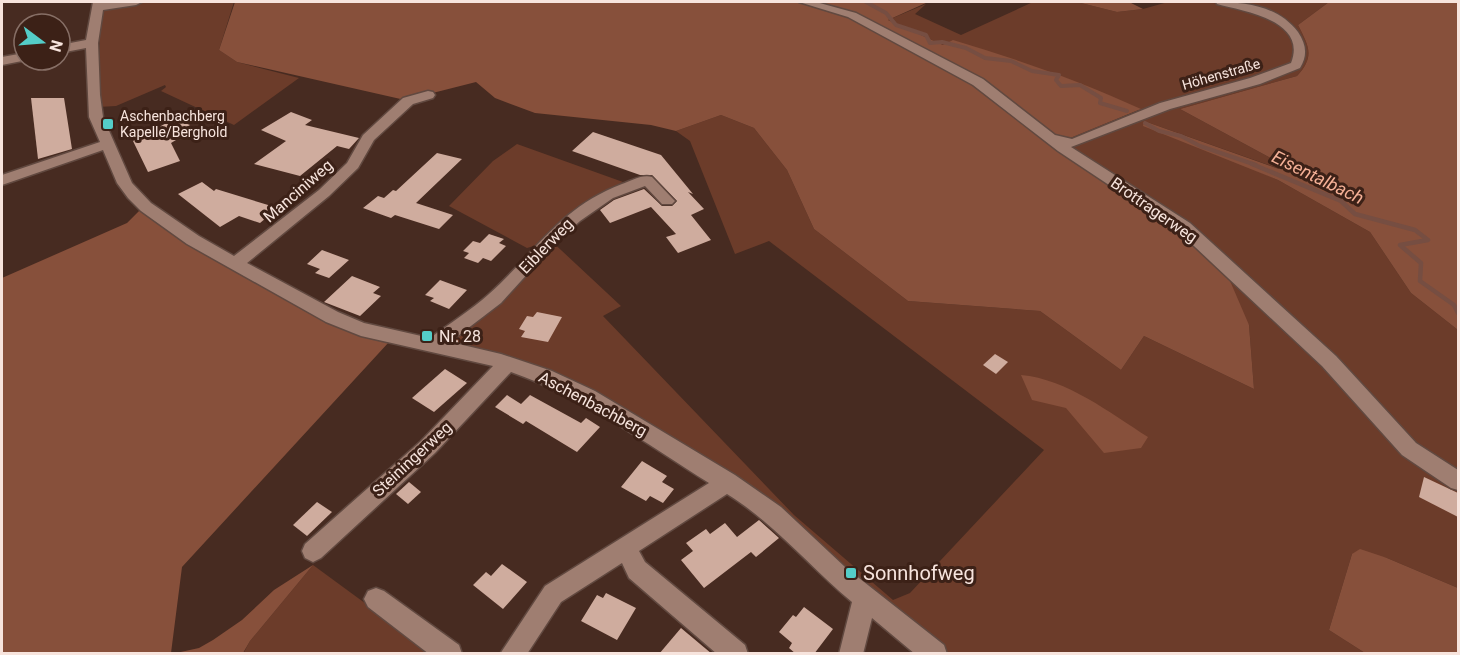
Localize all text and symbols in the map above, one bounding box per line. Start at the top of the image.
north arrow [12,12,72,72]
text: N [45,38,67,54]
street label: Höhenstraße [1180,55,1262,93]
place label: Aschenbachberg Kapelle/Berghold [120,108,227,140]
marker: Aschenbachberg Kapelle/Berghold [101,117,115,131]
water label: Eisentalbach [1269,146,1367,208]
street label: Manciniweg [259,156,337,226]
street label: Brottragerweg [1107,173,1201,247]
street label: Eiblerweg [515,214,577,278]
place label: Nr. 28 [439,327,481,346]
marker: Nr. 28 [420,329,434,343]
street label: Aschenbachberg [536,367,650,441]
street label: Steiningerweg [369,418,455,500]
place label: Sonnhofweg [863,561,975,585]
marker: Sonnhofweg [844,566,858,580]

